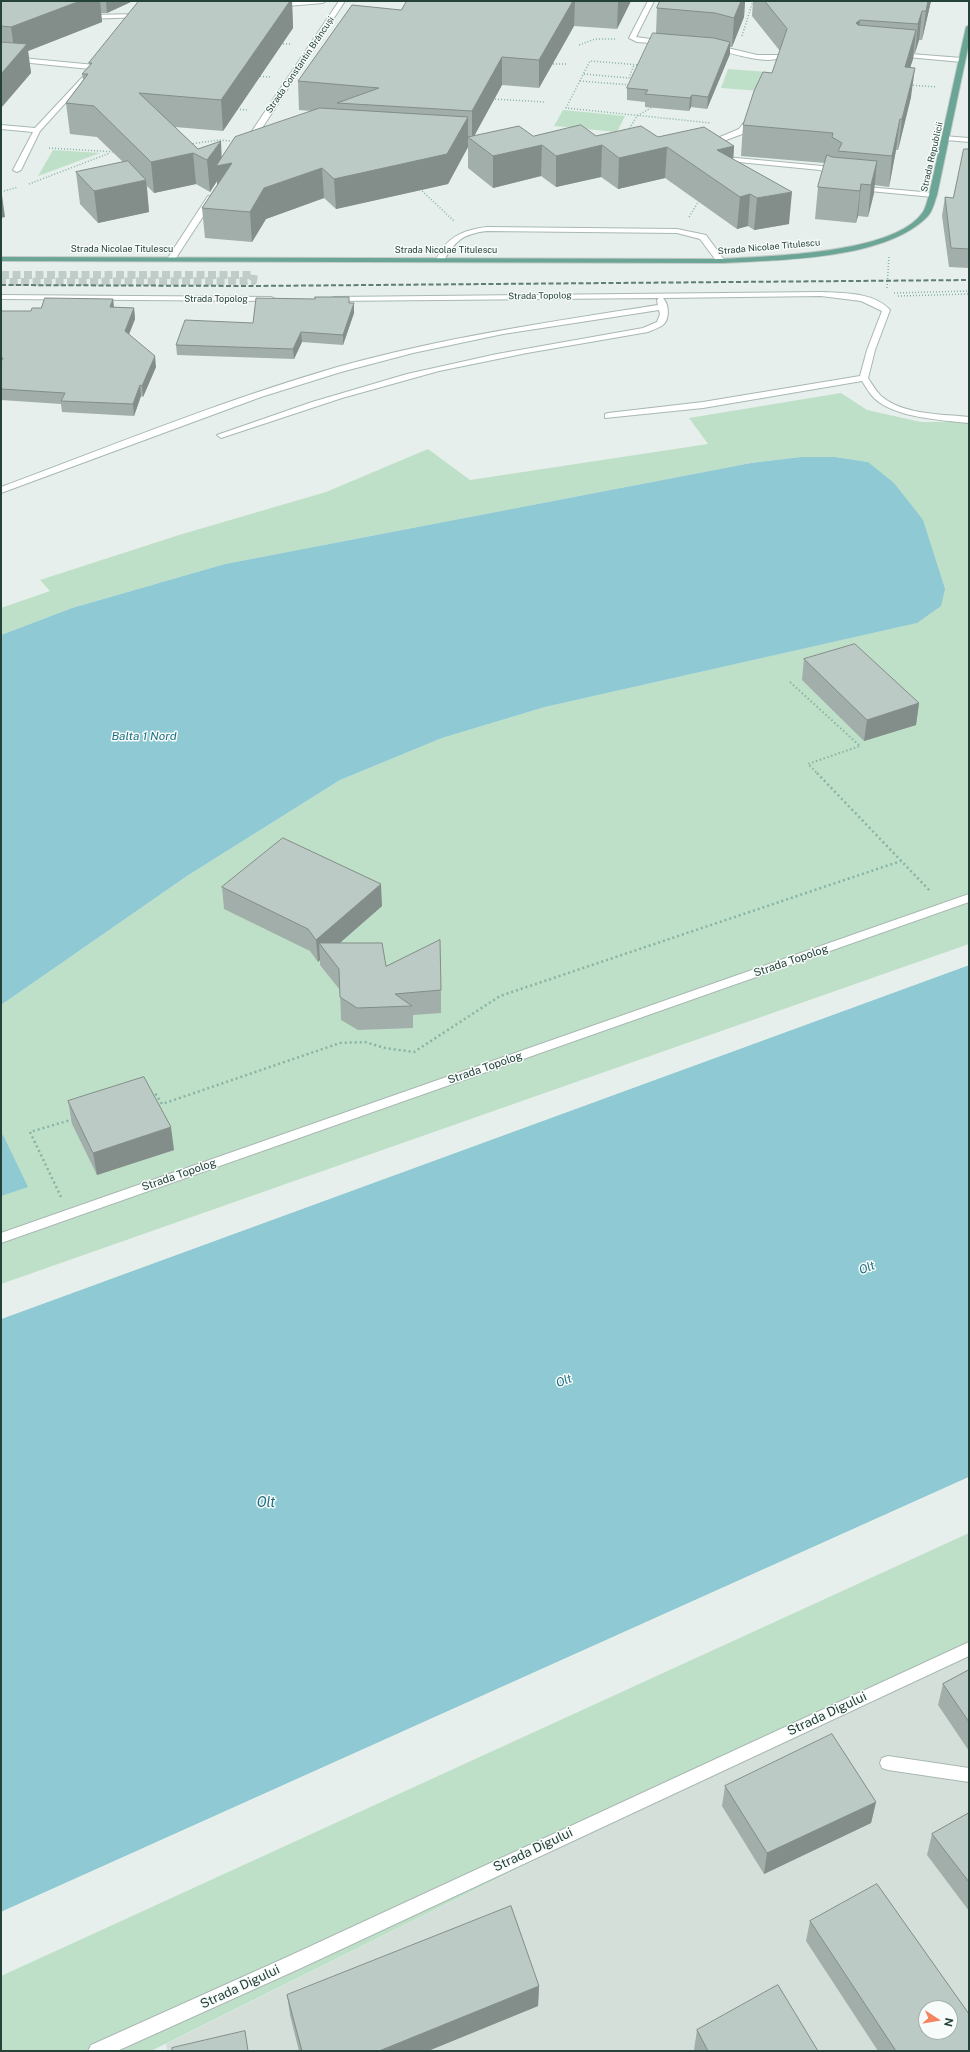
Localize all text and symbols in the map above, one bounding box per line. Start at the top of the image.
street label: Strada Constantin Brâncuși [264,15,336,115]
street label: Strada Republicii [919,121,945,193]
street label: Strada Nicolae Titulescu [717,237,821,257]
street label: Strada Nicolae Titulescu [71,244,173,254]
street label: Strada Nicolae Titulescu [395,245,497,255]
street label: Strada Topolog [508,290,572,302]
street label: Strada Topolog [184,294,248,304]
water label: Balta 1 Nord [111,729,177,743]
street label: Strada Topolog [752,942,830,980]
street label: Strada Topolog [446,1049,524,1087]
street label: Strada Topolog [140,1156,218,1194]
water label: Olt [857,1258,877,1278]
water label: Olt [554,1371,574,1391]
water label: Olt [257,1495,275,1511]
street label: Strada Digului [785,1689,869,1739]
street label: Strada Digului [491,1825,575,1875]
street label: Strada Digului [198,1962,282,2012]
north arrow [918,2000,958,2040]
text: N [942,2017,956,2028]

